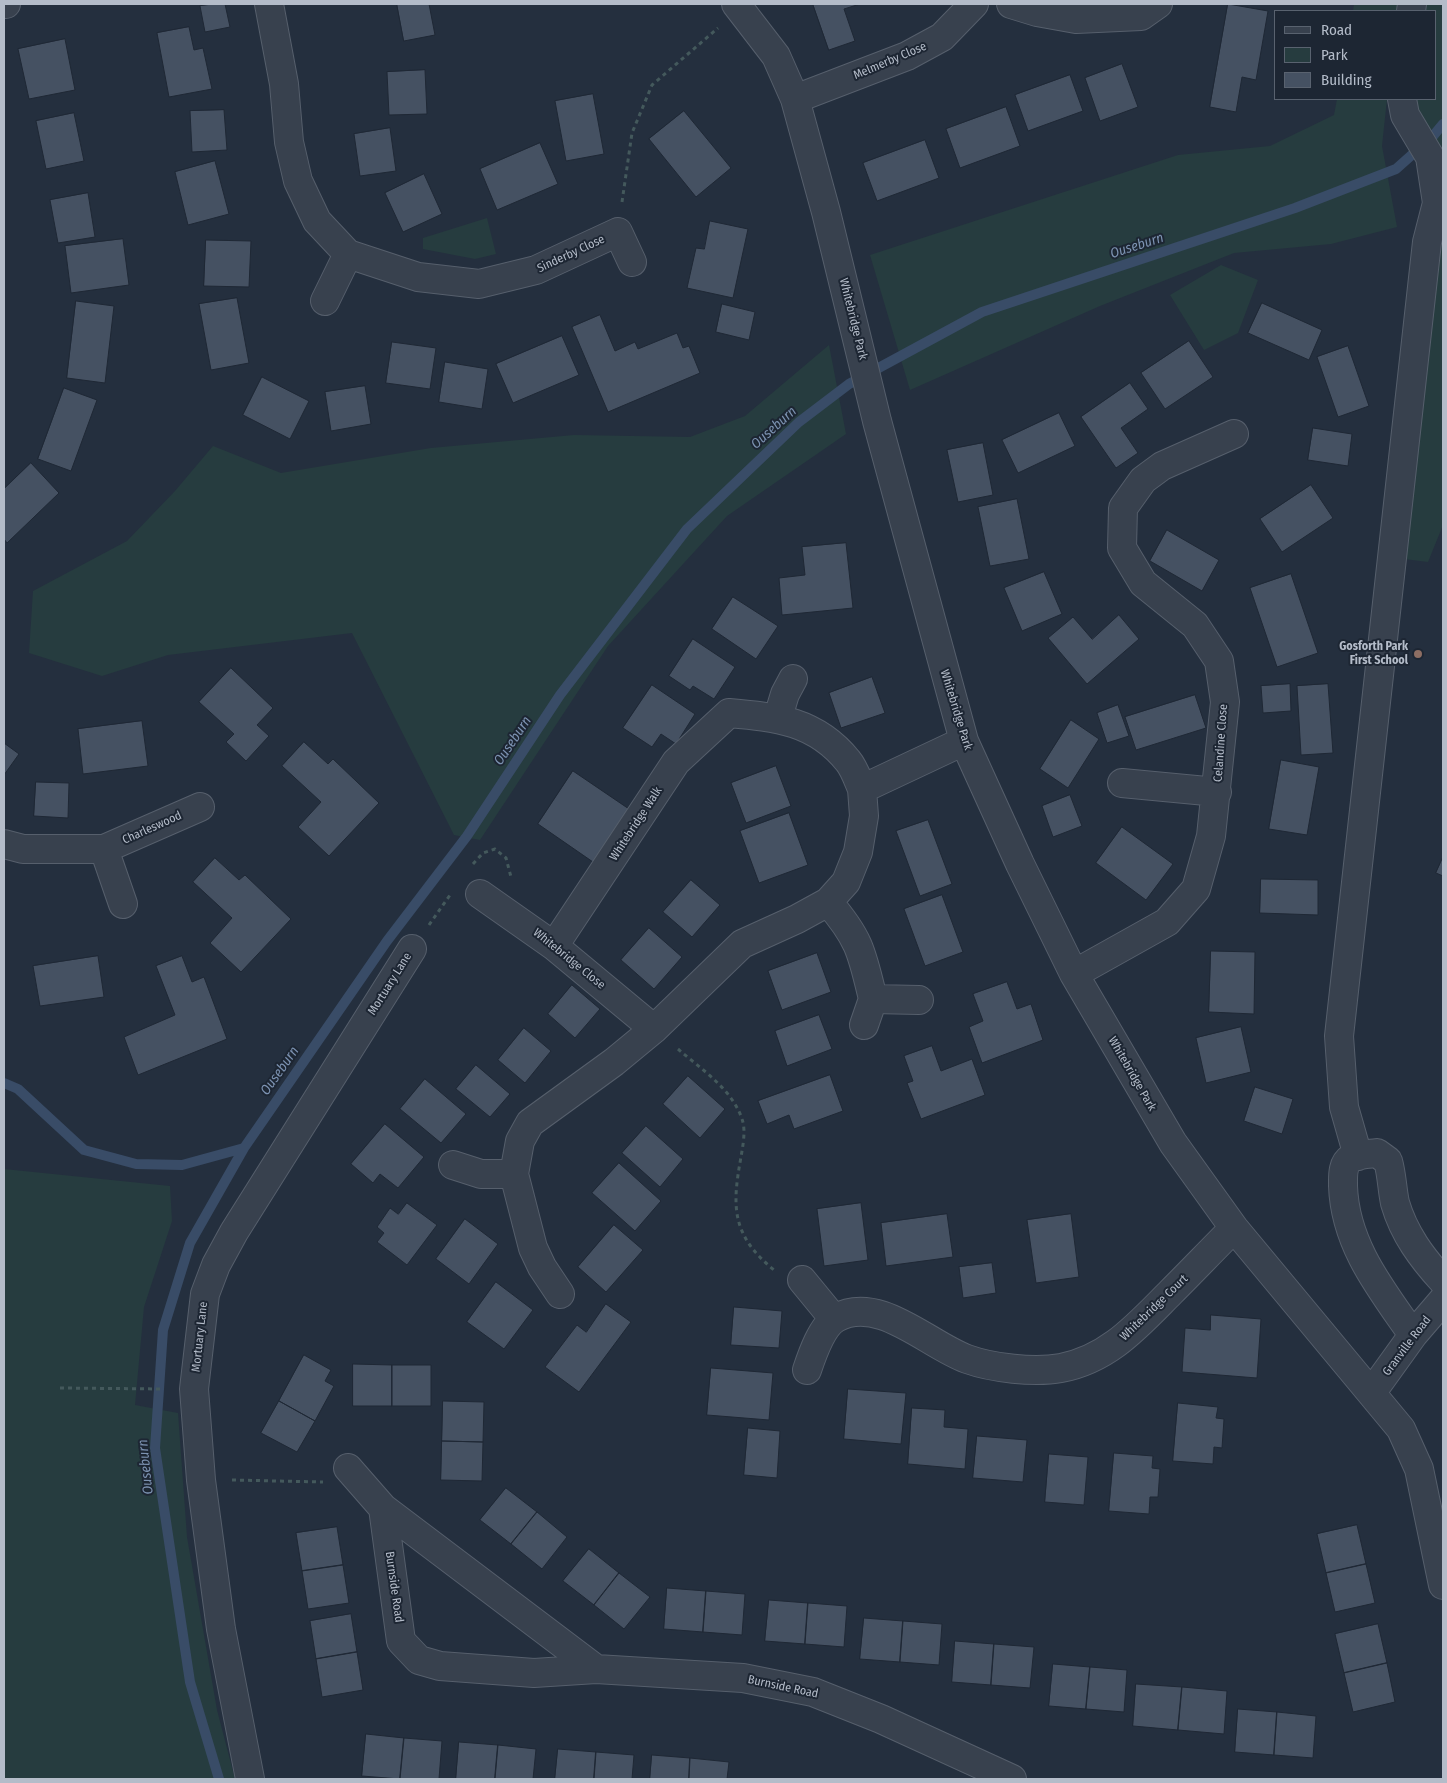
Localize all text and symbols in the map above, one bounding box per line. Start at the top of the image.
legend [1274,10,1437,100]
text: Road [1321,21,1352,39]
street label: Melmerby Close [851,39,929,83]
text: Park [1321,46,1348,64]
text: Building [1321,71,1372,89]
water label: Ouseburn [1108,229,1166,263]
street label: Sinderby Close [535,232,607,276]
street label: Whitebridge Park [836,277,870,361]
water label: Ouseburn [748,403,800,453]
place label: Gosforth Park First School [1339,640,1408,668]
marker: Gosforth Park First School [1412,648,1424,660]
street label: Whitebridge Park [937,668,975,752]
street label: Celandine Close [1211,704,1231,782]
water label: Ouseburn [491,713,535,769]
street label: Whitebridge Walk [607,784,665,864]
street label: Charleswood [120,809,184,847]
street label: Whitebridge Close [530,926,608,992]
street label: Mortuary Lane [365,950,415,1018]
street label: Whitebridge Park [1105,1034,1159,1114]
water label: Ouseburn [257,1044,303,1098]
street label: Whitebridge Court [1117,1272,1191,1344]
street label: Mortuary Lane [189,1301,211,1373]
street label: Granville Road [1380,1313,1434,1379]
water label: Ouseburn [135,1439,157,1495]
street label: Burnside Road [382,1551,406,1623]
street label: Burnside Road [747,1673,819,1701]

